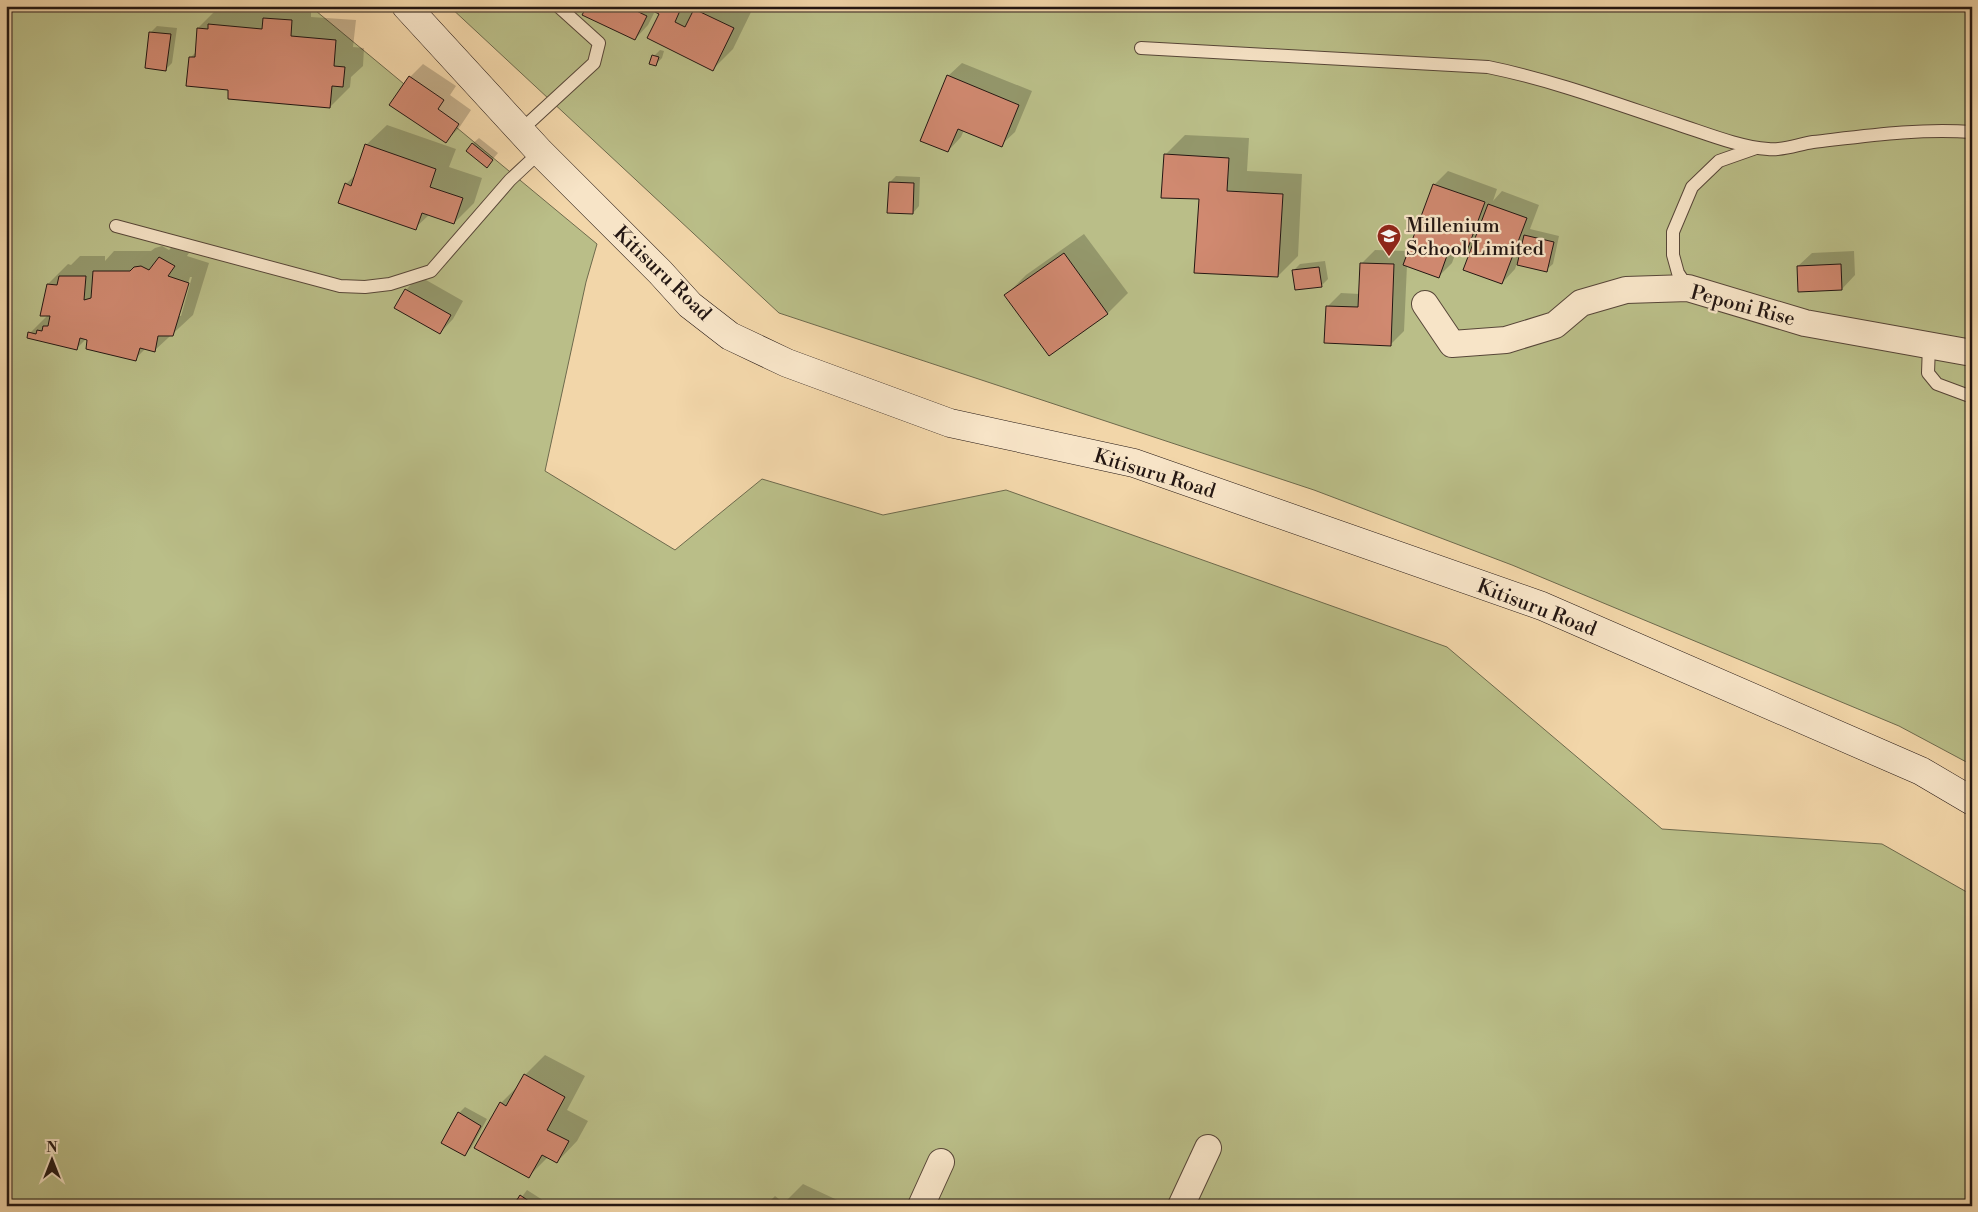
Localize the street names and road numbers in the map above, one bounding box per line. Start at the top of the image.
street label: Kitisuru Road [608,221,716,327]
street label: Peponi Rise [1688,280,1798,332]
street label: Kitisuru Road [1091,444,1219,505]
street label: Kitisuru Road [1473,574,1600,643]

